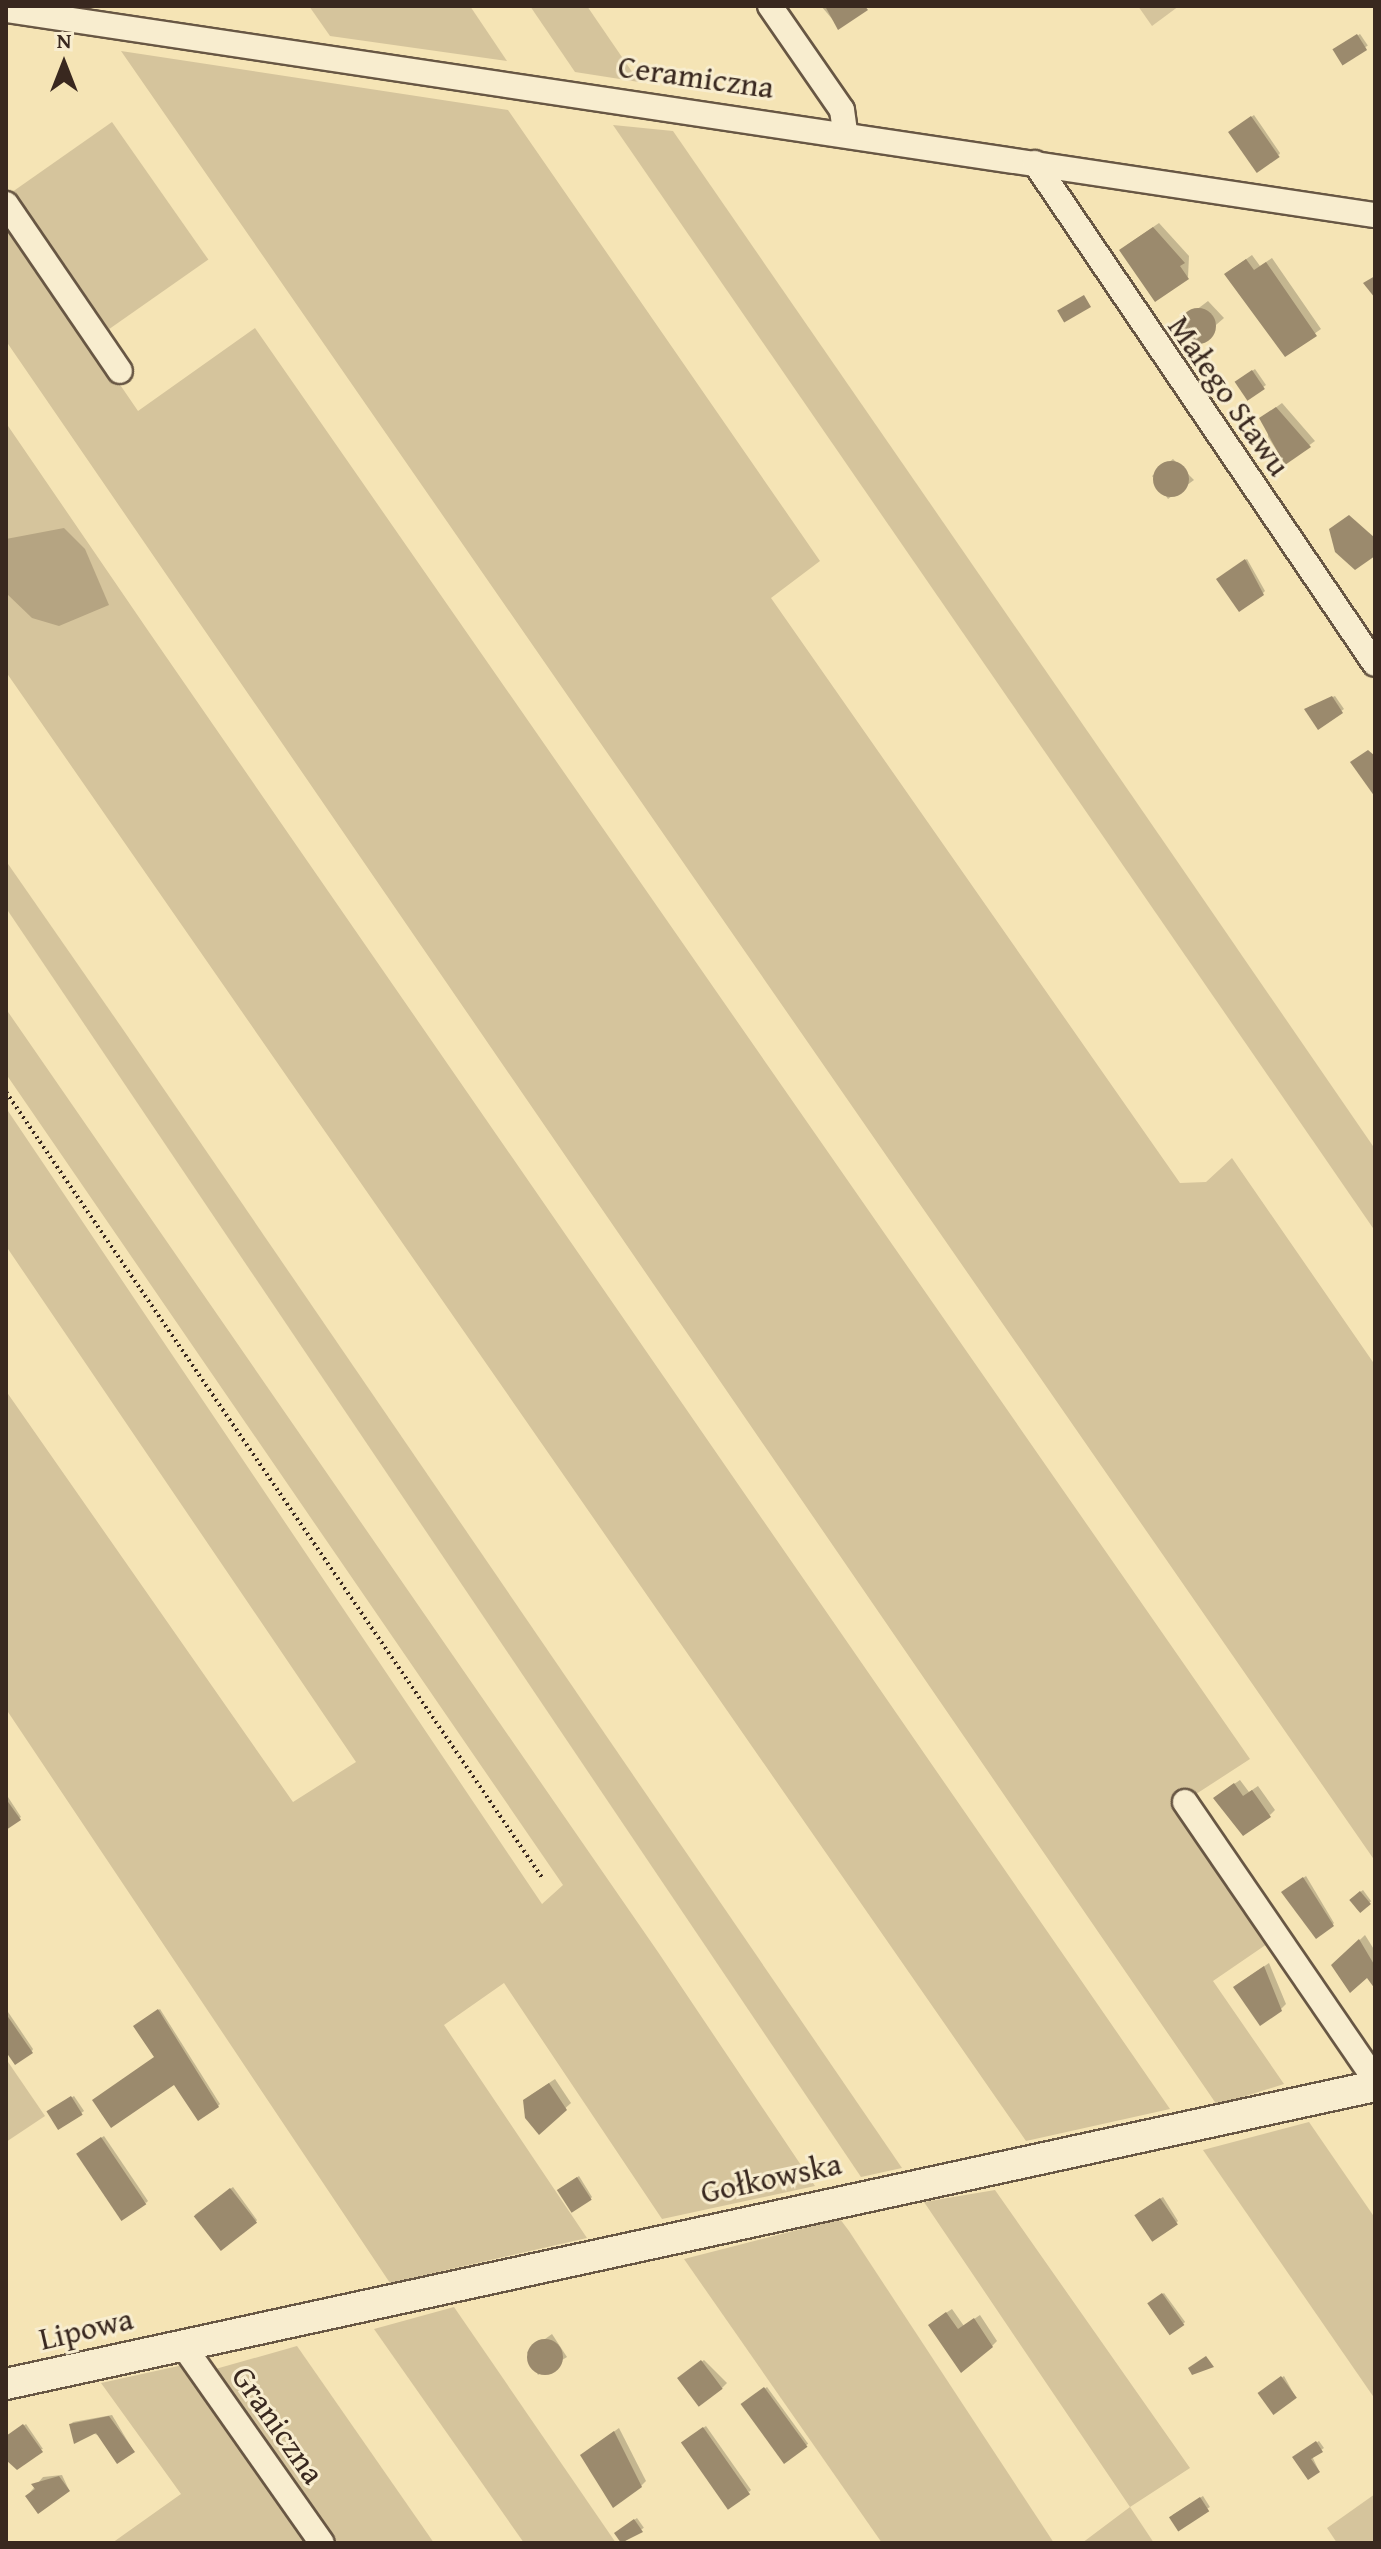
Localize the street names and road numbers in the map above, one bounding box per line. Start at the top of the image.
street label: Ceramiczna [616,47,776,107]
street label: Małego Stawu [1160,309,1298,483]
street label: Gołkowska [697,2144,845,2212]
street label: Lipowa [35,2300,137,2358]
street label: Graniczna [224,2359,332,2491]

